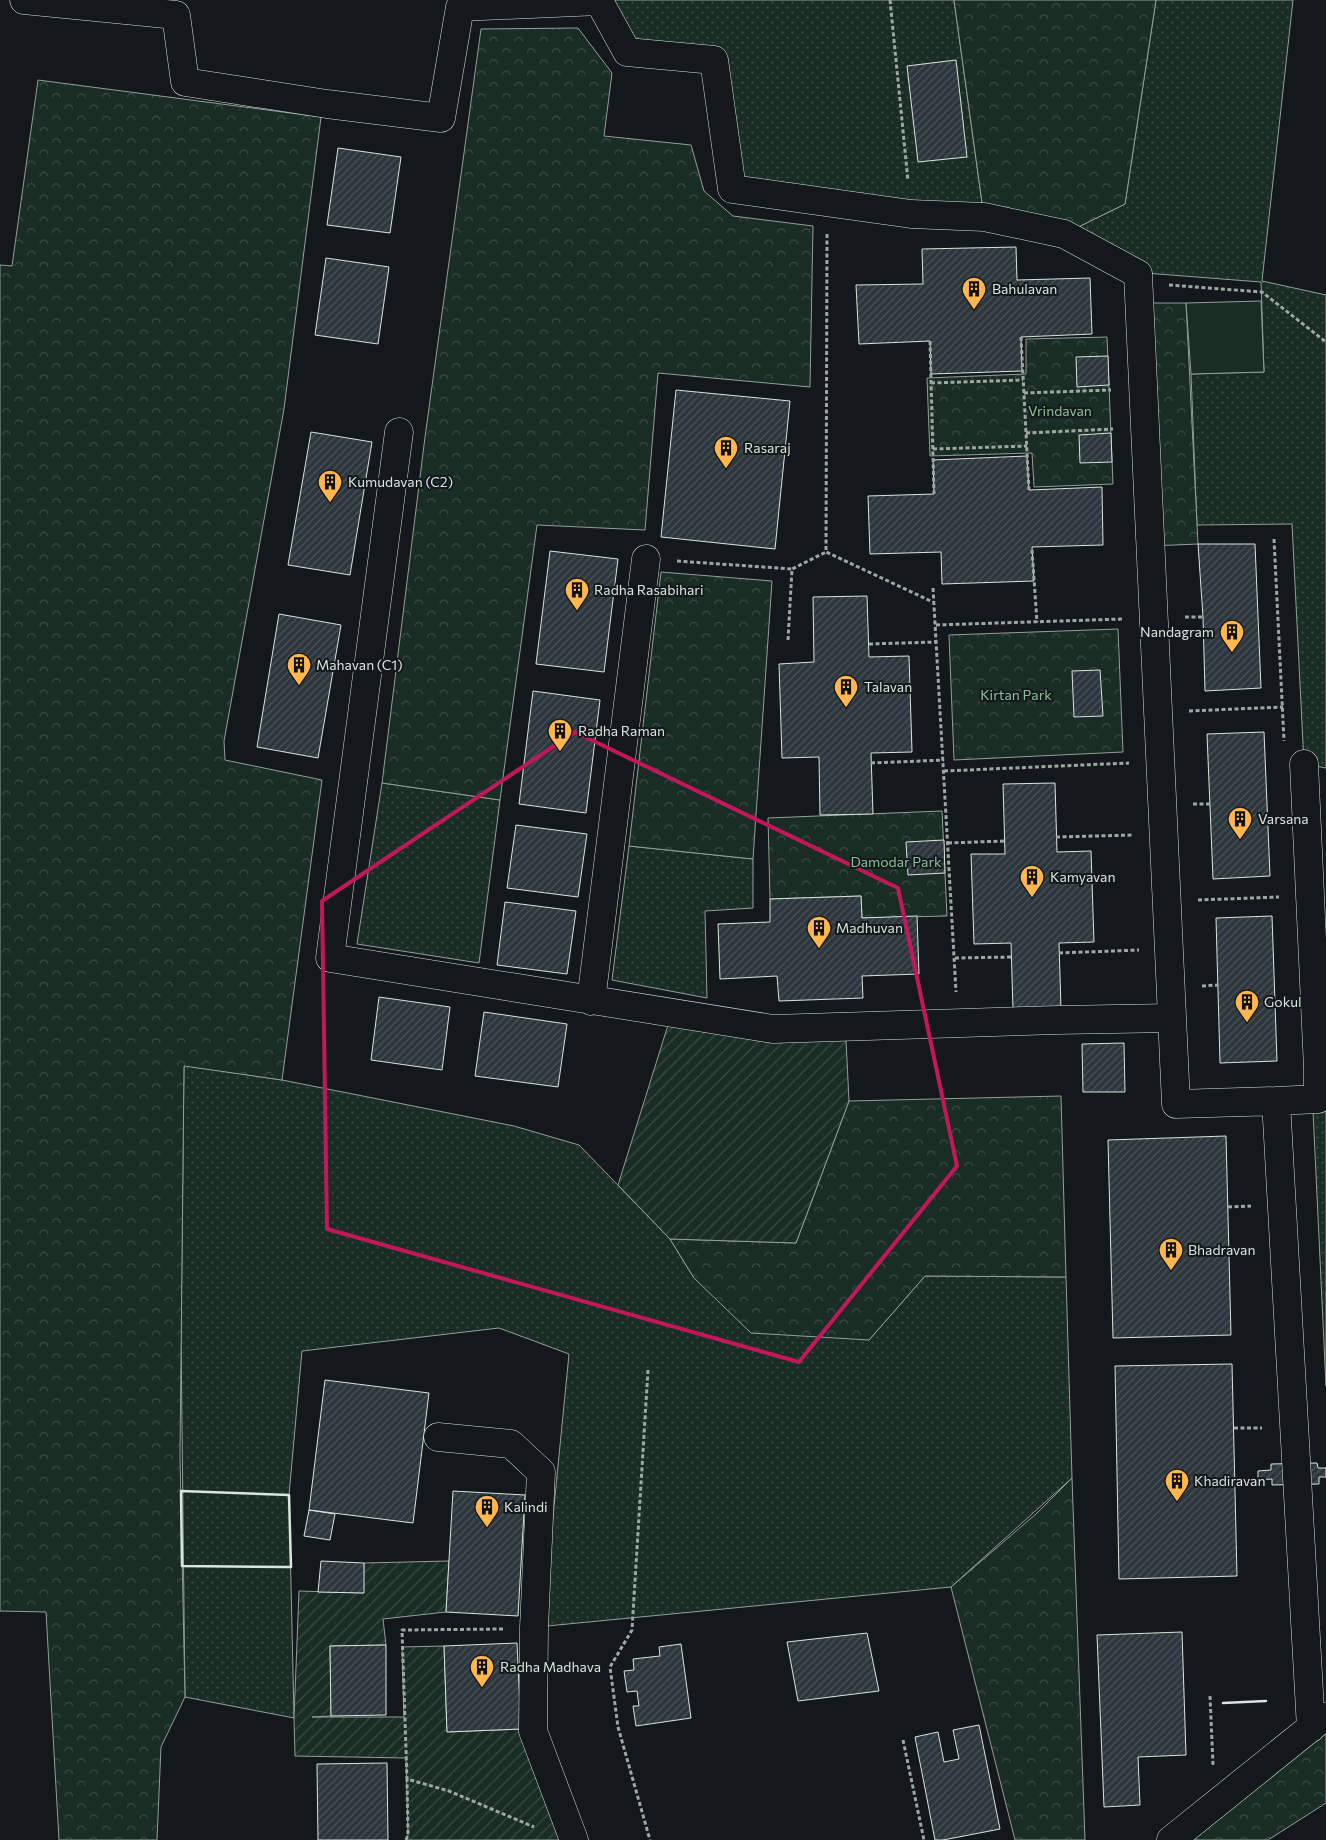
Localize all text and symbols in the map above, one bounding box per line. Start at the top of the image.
building icon: Bahulavan [961,276,987,310]
place label: Bahulavan [992,280,1057,297]
park label: Vrindavan [1028,402,1092,419]
building icon: Rasaraj [713,435,739,469]
place label: Rasaraj [744,439,791,456]
building icon: Kumudavan (C2) [317,469,343,503]
place label: Kumudavan (C2) [348,473,453,490]
building icon: Radha Rasabihari [564,577,590,611]
place label: Radha Rasabihari [594,581,704,598]
building icon: Nandagram [1219,619,1245,653]
place label: Nandagram [1140,623,1214,640]
building icon: Mahavan (C1) [286,652,312,686]
place label: Mahavan (C1) [316,656,403,673]
building icon: Talavan [833,674,859,708]
place label: Talavan [864,678,912,695]
park label: Kirtan Park [980,686,1052,703]
building icon: Radha Raman [547,718,573,752]
place label: Radha Raman [578,722,665,739]
building icon: Varsana [1227,806,1253,840]
place label: Varsana [1258,810,1309,827]
park label: Damodar Park [850,853,942,870]
building icon: Kamyavan [1019,864,1045,898]
place label: Kamyavan [1050,868,1115,885]
building icon: Madhuvan [806,915,832,949]
place label: Madhuvan [836,919,903,936]
building icon: Gokul [1234,989,1260,1023]
place label: Gokul [1264,993,1302,1010]
building icon: Bhadravan [1158,1237,1184,1271]
place label: Bhadravan [1188,1241,1255,1258]
building icon: Khadiravan [1164,1468,1190,1502]
place label: Khadiravan [1194,1472,1265,1489]
building icon: Kalindi [474,1494,500,1528]
place label: Kalindi [504,1498,548,1515]
building icon: Radha Madhava [469,1654,495,1688]
place label: Radha Madhava [500,1658,601,1675]

